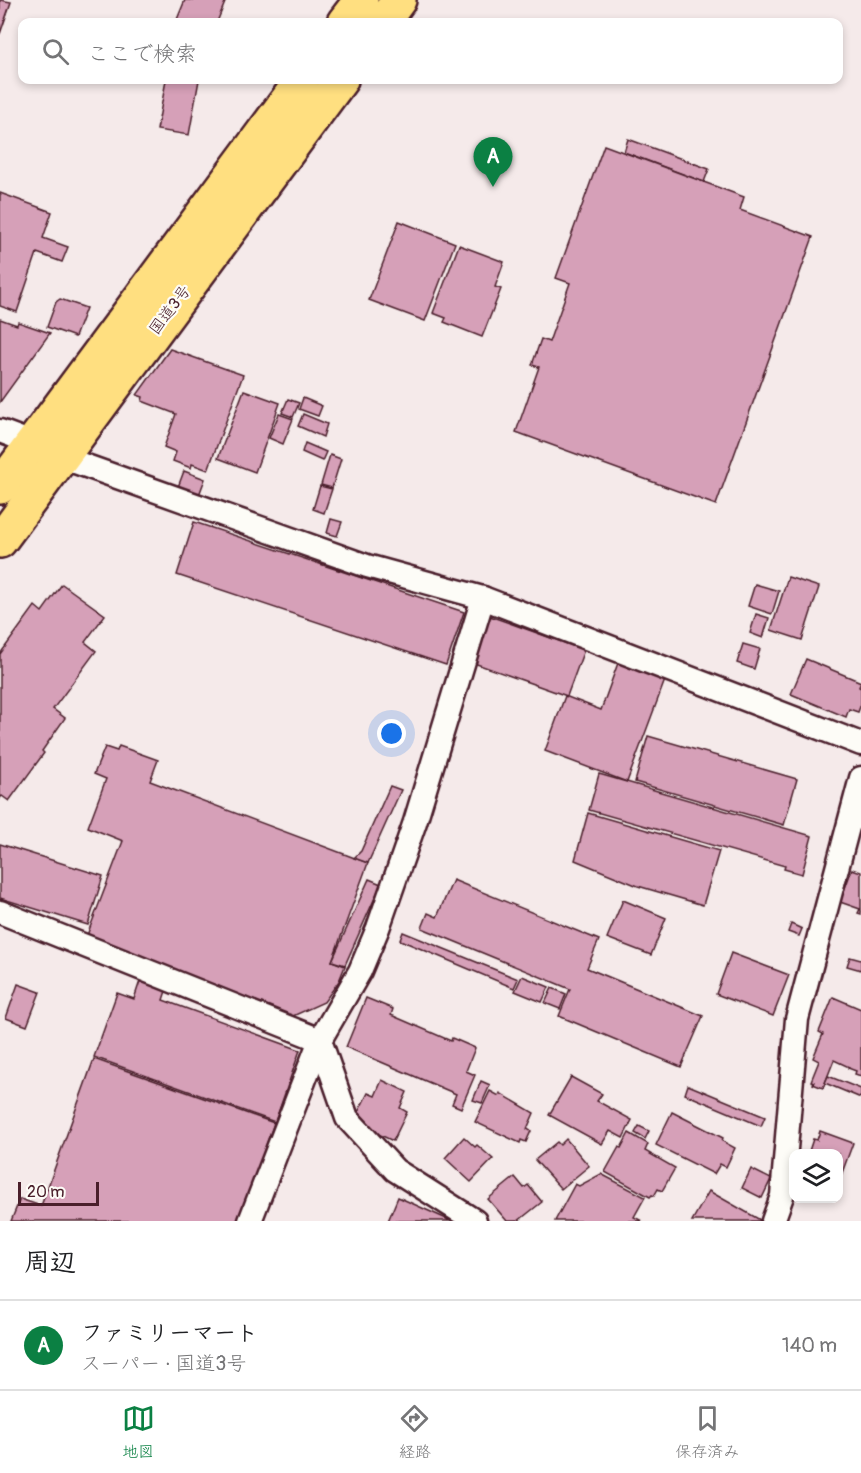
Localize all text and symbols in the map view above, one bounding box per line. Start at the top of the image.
search box [18,18,843,84]
icon: search [39,35,72,68]
text: ここで検索 [87,40,197,68]
pin: A [474,138,512,187]
street label: 国道3号 [145,281,195,339]
your location [377,719,406,748]
map controls [789,1149,843,1203]
button: layers [789,1149,843,1203]
scale bar [18,1179,99,1206]
text: 20 m [27,1182,65,1202]
text: 周辺 [24,1247,76,1279]
text: ファミリーマート [81,1319,258,1347]
text: A [37,1333,50,1358]
text: 140 m [782,1333,837,1358]
text: スーパー · 国道3号 [81,1351,247,1376]
tab: 地図 [122,1402,155,1462]
tab: 経路 [398,1402,431,1462]
tab: 保存済み [675,1402,739,1462]

